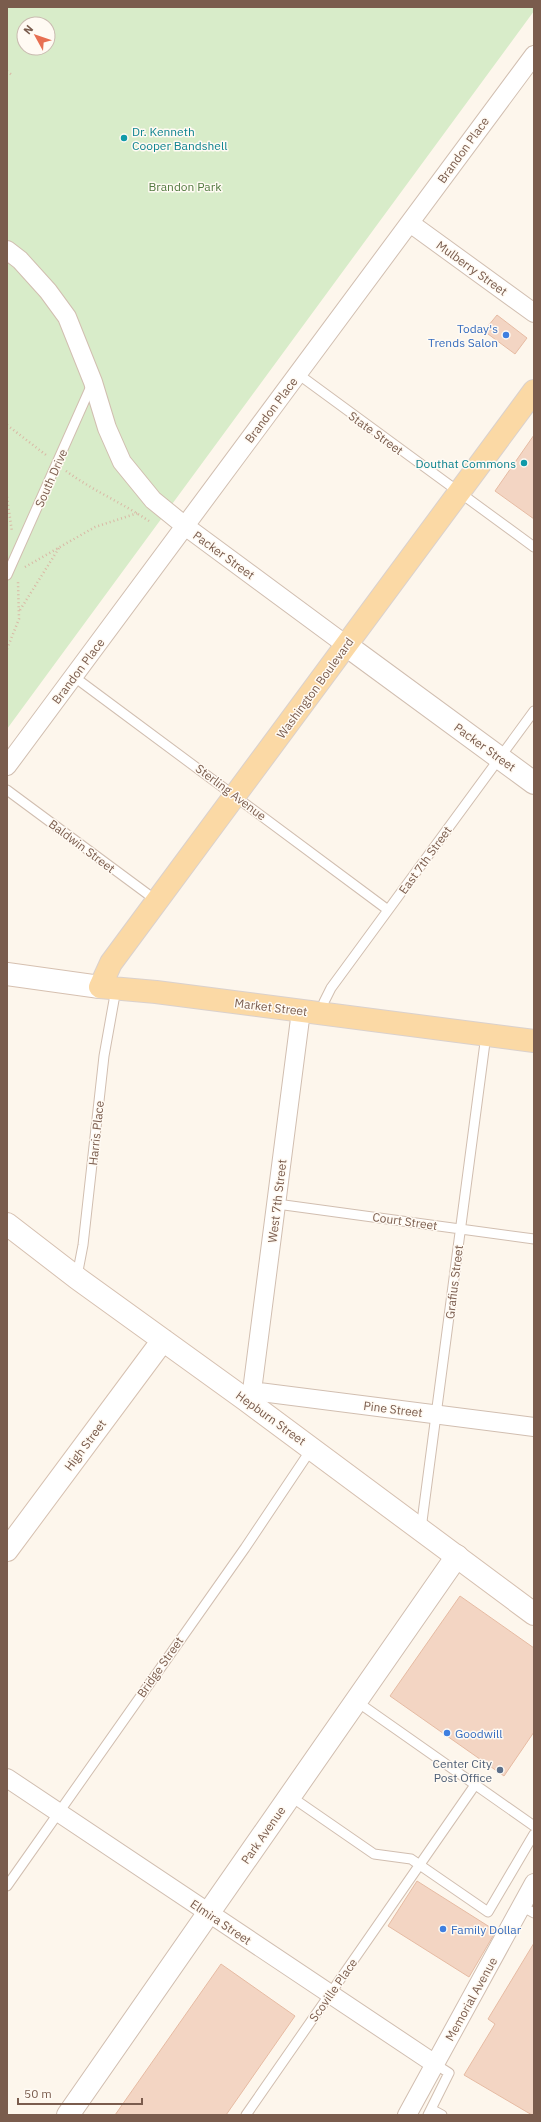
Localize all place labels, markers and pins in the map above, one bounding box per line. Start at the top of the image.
place label: Dr. Kenneth Cooper Bandshell [132,124,227,153]
marker: Dr. Kenneth Cooper Bandshell [119,133,129,143]
place label: Today's Trends Salon [428,321,498,350]
marker: Today's Trends Salon [501,330,511,340]
place label: Douthat Commons [415,456,516,471]
marker: Douthat Commons [519,458,529,468]
place label: Goodwill [455,1726,502,1741]
marker: Goodwill [442,1728,452,1738]
place label: Center City Post Office [433,1756,492,1785]
marker: Center City Post Office [495,1765,505,1775]
place label: Family Dollar [451,1922,522,1937]
marker: Family Dollar [438,1924,448,1934]

